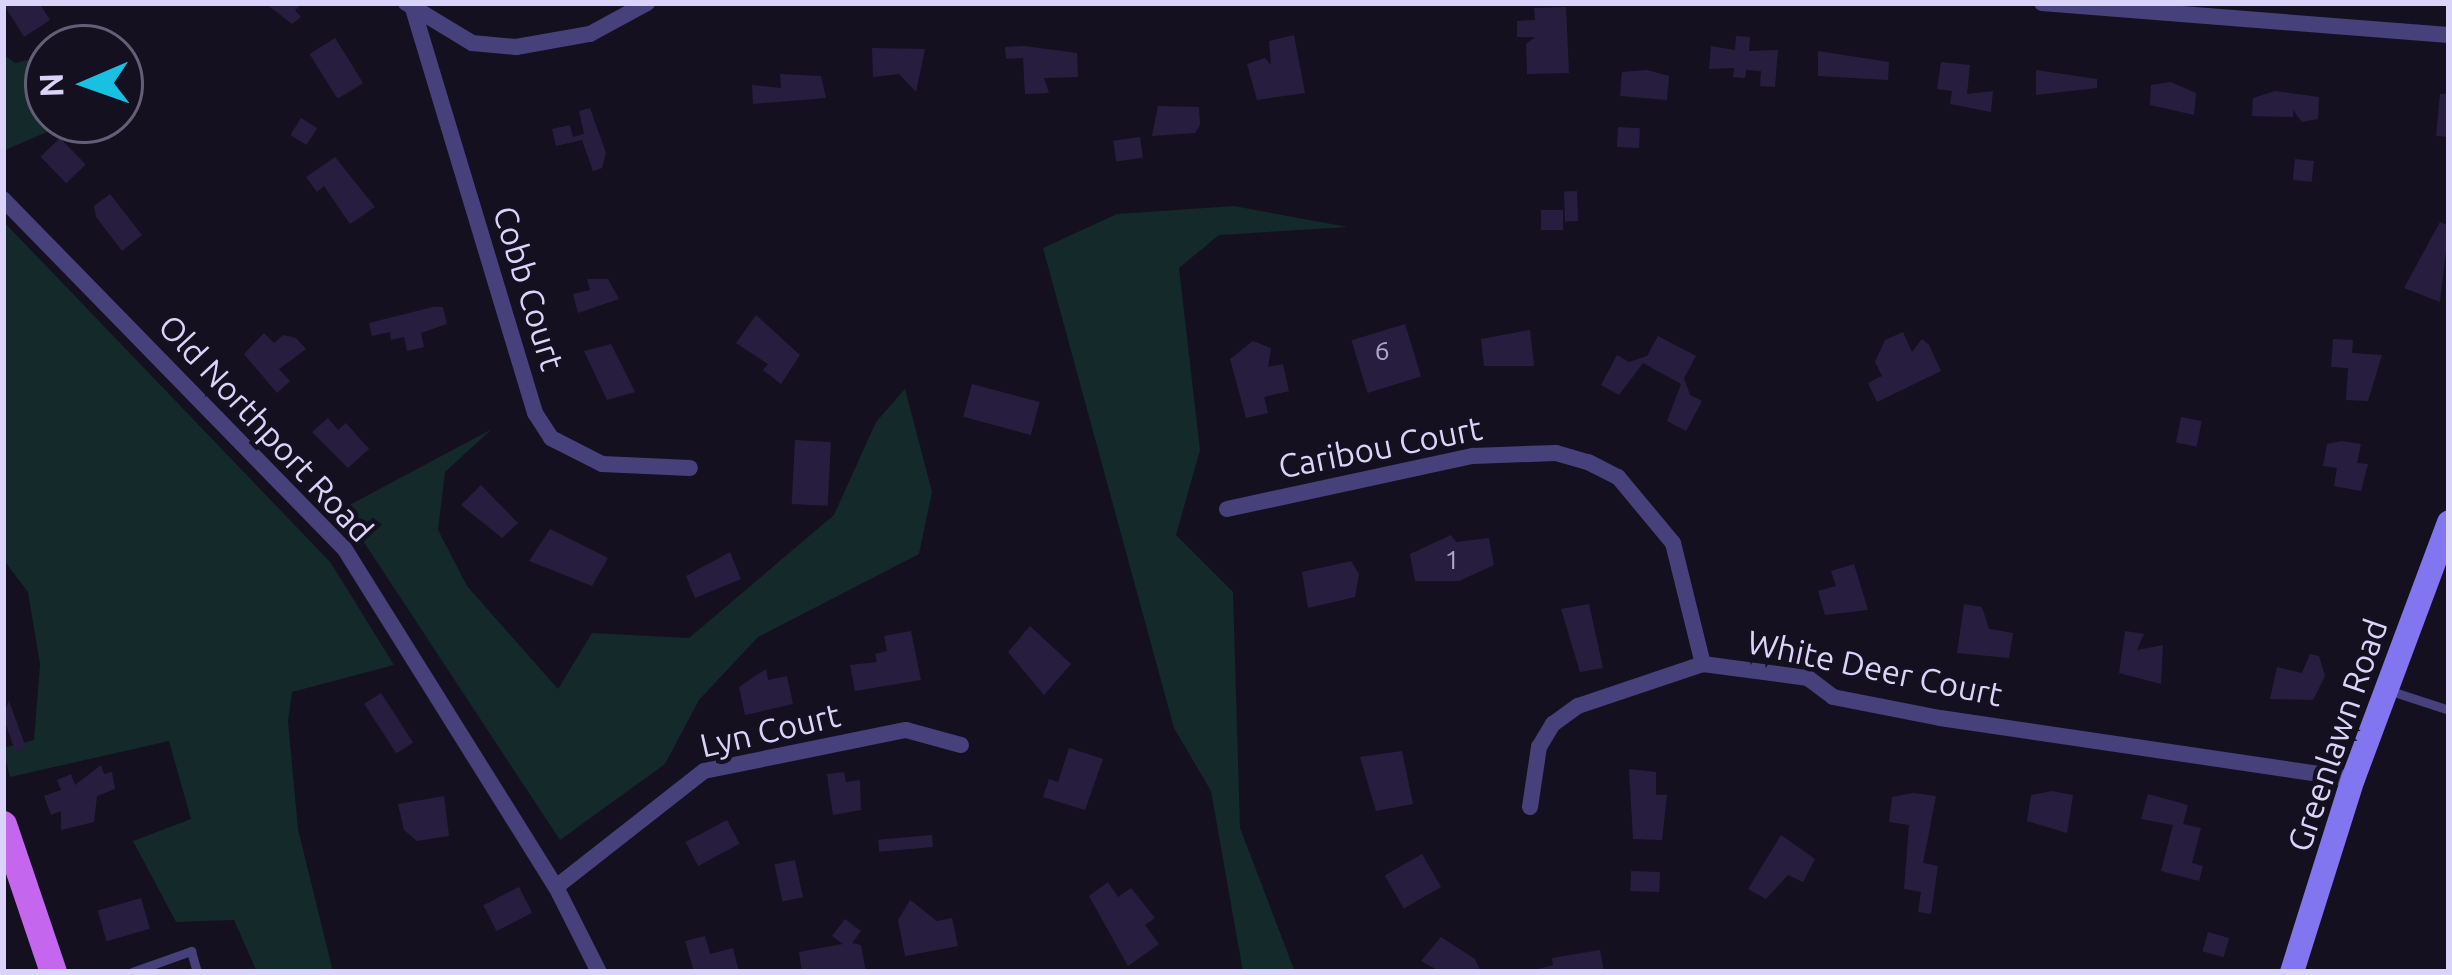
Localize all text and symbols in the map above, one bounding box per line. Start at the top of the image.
north arrow [24,24,144,144]
text: N [32,72,69,98]
street label: Cobb Court [485,201,573,375]
street label: Old Northport Road [151,306,381,550]
house number: 6 [1374,335,1390,367]
street label: Caribou Court [1275,408,1485,486]
house number: 1 [1444,544,1460,576]
street label: Greenlawn Road [2279,614,2395,856]
street label: White Deer Court [1744,622,2006,714]
street label: Lyn Court [696,695,844,765]

